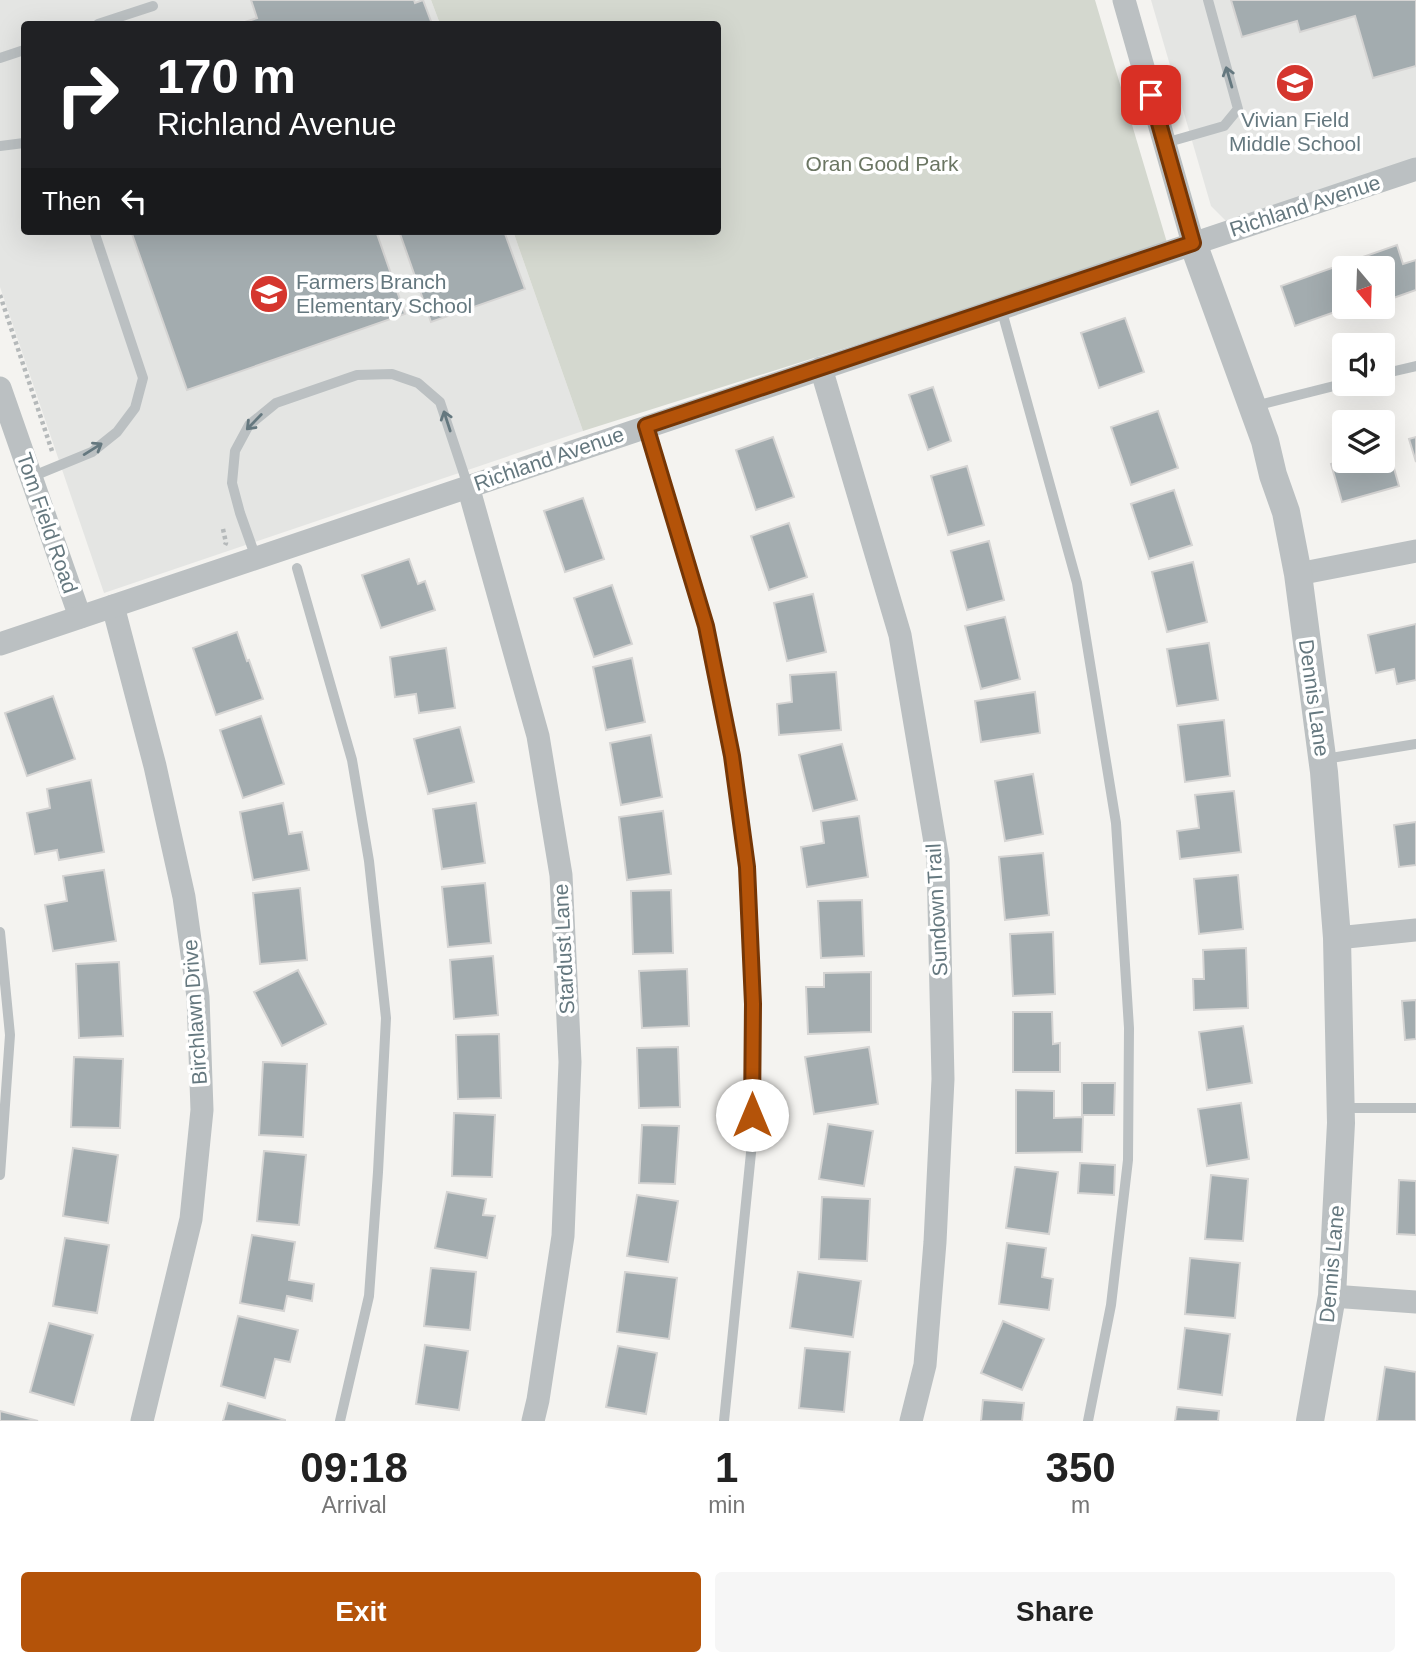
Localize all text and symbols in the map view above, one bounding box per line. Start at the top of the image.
icon: right [42,49,133,140]
text: 170 m [157,49,296,103]
school or university icon: Vivian Field Middle School [1274,62,1316,104]
pin [1121,65,1181,125]
one-way arrow [1222,66,1235,88]
icon: arrive [1132,76,1170,114]
text: Richland Avenue [157,106,397,142]
place label: Vivian Field Middle School [1229,108,1361,155]
park label: Oran Good Park [806,152,959,175]
street label: Richland Avenue [1227,170,1383,241]
icon: left [115,182,153,220]
text: Then [42,186,101,216]
north arrow [1332,256,1395,318]
map controls [1332,256,1395,473]
place label: Farmers Branch Elementary School [296,270,472,317]
school or university icon: Farmers Branch Elementary School [248,273,290,315]
button: sound [1332,333,1395,396]
button: layers [1332,410,1395,473]
one-way arrow [439,411,452,433]
one-way arrow [246,414,263,431]
street label: Richland Avenue [471,422,627,495]
one-way arrow [83,441,103,455]
street label: Tom Field Road [13,450,82,596]
street label: Dennis Lane [1295,638,1334,758]
street label: Sundown Trail [922,843,951,977]
street label: Stardust Lane [549,883,578,1015]
street label: Birchlawn Drive [178,938,211,1086]
position arrow [715,1078,789,1152]
street label: Dennis Lane [1315,1204,1348,1324]
text: 09:18 [300,1444,408,1491]
text: 1 [715,1444,738,1491]
text: 350 [1046,1444,1116,1491]
text: Arrival [321,1492,387,1518]
text: min [708,1492,745,1518]
text: m [1071,1492,1090,1518]
button: Exit [21,1572,701,1652]
button: Share [715,1572,1395,1652]

